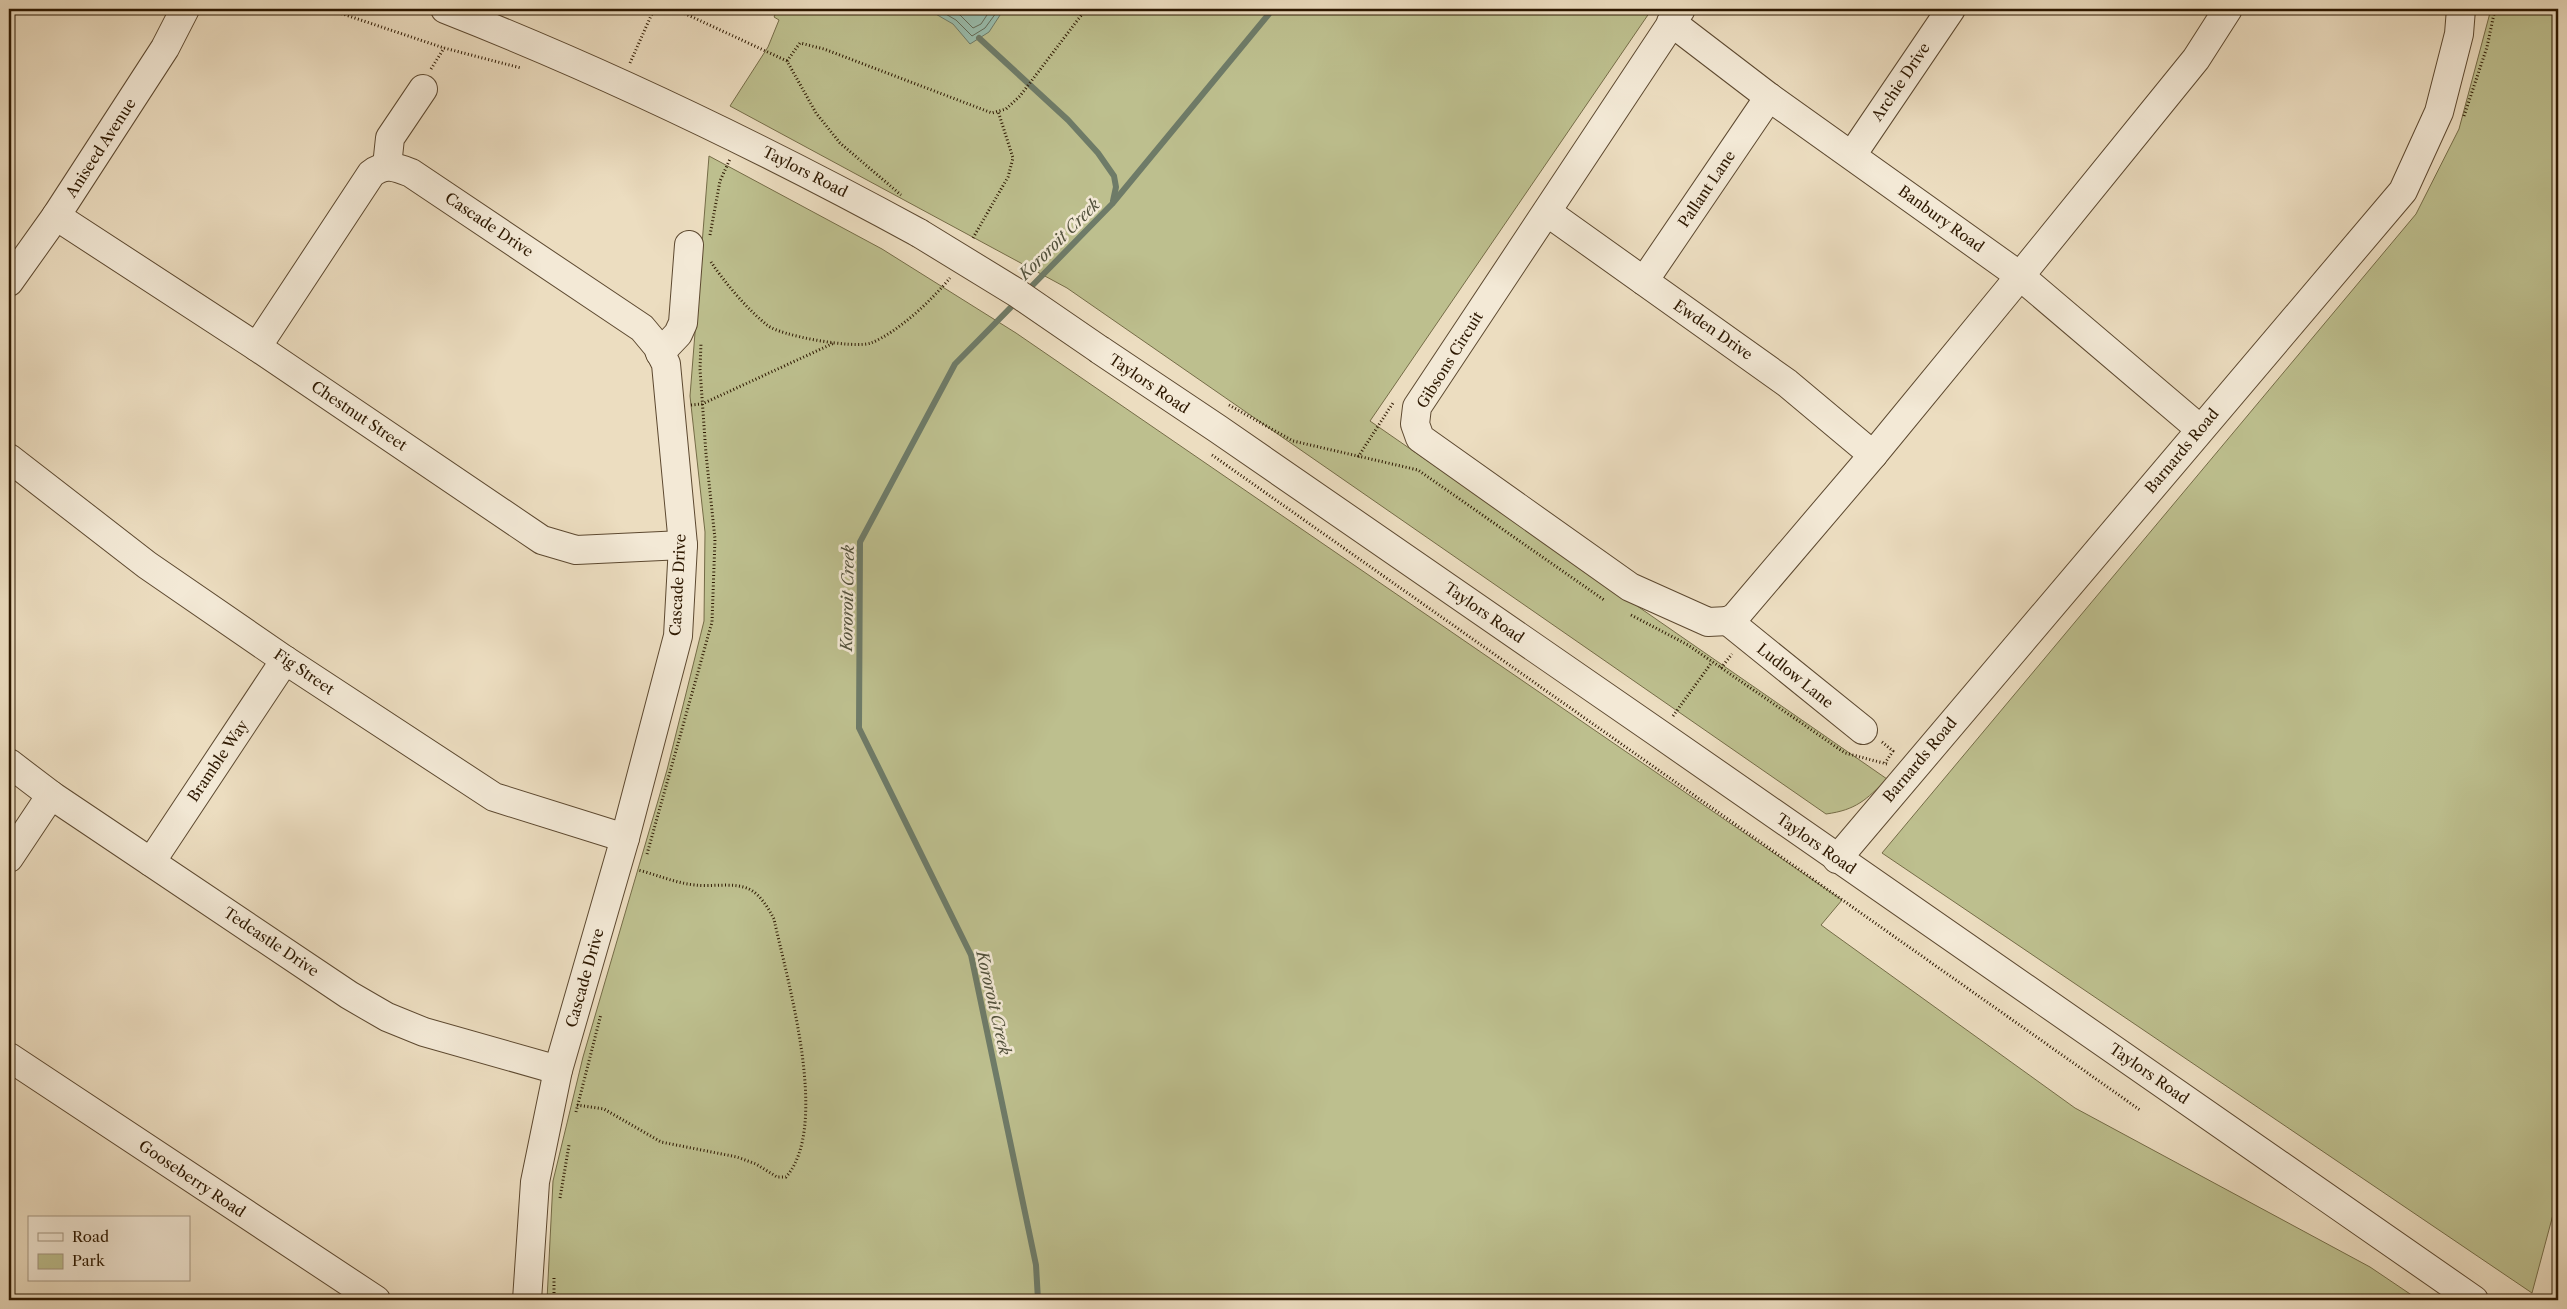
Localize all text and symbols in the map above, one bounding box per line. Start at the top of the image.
street label: Archie Drive [1867,39,1934,125]
street label: Aniseed Avenue [61,95,140,202]
street label: Taylors Road [759,142,851,201]
street label: Pallant Lane [1674,147,1739,231]
street label: Banbury Road [1895,181,1988,256]
street label: Cascade Drive [442,188,537,261]
water label: Kororoit Creek [1013,194,1104,285]
street label: Ewden Drive [1670,295,1756,364]
street label: Gibsons Circuit [1412,307,1487,412]
street label: Taylors Road [1105,350,1193,418]
street label: Chestnut Street [308,377,411,455]
street label: Barnards Road [2141,404,2223,497]
street label: Cascade Drive [665,533,690,637]
water label: Kororoit Creek [836,544,858,653]
street label: Taylors Road [1441,578,1528,647]
street label: Ludlow Lane [1753,639,1837,712]
street label: Fig Street [270,645,339,699]
street label: Barnards Road [1879,713,1961,806]
street label: Bramble Way [183,716,252,805]
street label: Taylors Road [1773,809,1860,878]
street label: Tedcastle Drive [220,903,322,980]
street label: Cascade Drive [561,926,608,1030]
water label: Kororoit Creek [972,947,1016,1058]
street label: Taylors Road [2106,1039,2193,1108]
street label: Gooseberry Road [135,1136,249,1221]
legend [28,1216,190,1282]
text: Road [72,1227,109,1246]
text: Park [72,1251,106,1270]

